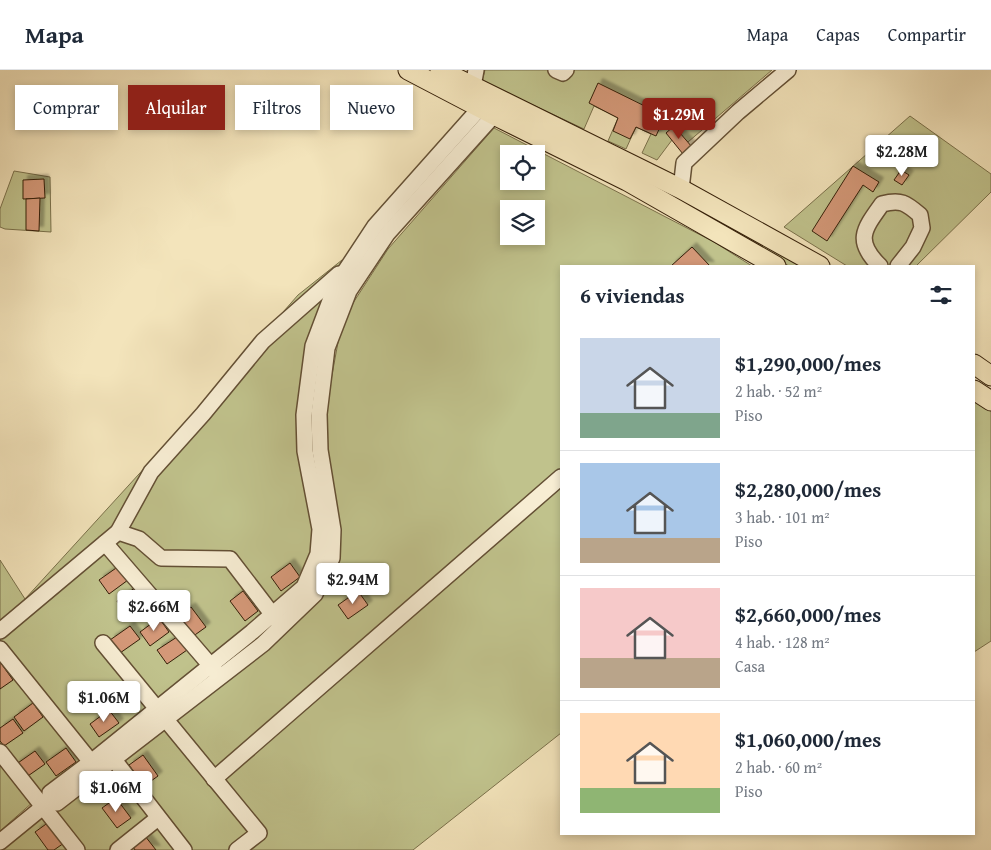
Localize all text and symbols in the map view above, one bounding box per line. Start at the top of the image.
text: Mapa [25,17,84,52]
text: Mapa [747,21,788,48]
text: Capas [816,21,860,48]
text: Compartir [888,21,966,48]
chip: Comprar [15,85,118,130]
chip: Alquilar [128,85,225,130]
chip: Filtros [235,85,320,130]
chip: Nuevo [330,85,413,130]
pin: $1.29M [638,98,720,140]
text: $1.29M [653,102,705,126]
pin: $2.28M [861,134,943,177]
text: $2.28M [876,139,928,163]
map controls [500,145,545,245]
button: locate [500,145,545,190]
button: layers [500,200,545,245]
text: 6 viviendas [580,280,685,311]
icon: filters [927,281,955,309]
text: $1,290,000/mes [735,348,881,379]
icon: home [620,358,680,418]
text: 2 hab. · 52 m² [735,379,822,403]
text: Piso [735,403,763,427]
text: $2,280,000/mes [735,474,881,505]
icon: home [620,483,680,543]
text: 3 hab. · 101 m² [735,505,830,529]
text: Piso [735,529,763,553]
pin: $2.94M [312,562,394,605]
text: $2.94M [327,567,379,591]
pin: $2.66M [113,590,195,632]
text: $2.66M [128,594,180,618]
text: $2,660,000/mes [735,599,881,630]
icon: home [620,608,680,668]
text: 4 hab. · 128 m² [735,630,830,654]
text: Casa [735,654,765,678]
pin: $1.06M [63,680,145,723]
text: $1.06M [78,685,130,709]
text: $1,060,000/mes [735,724,881,755]
icon: home [620,733,680,793]
text: 2 hab. · 60 m² [735,755,822,779]
pin: $1.06M [75,770,157,813]
text: $1.06M [90,775,142,799]
text: Piso [735,779,763,803]

